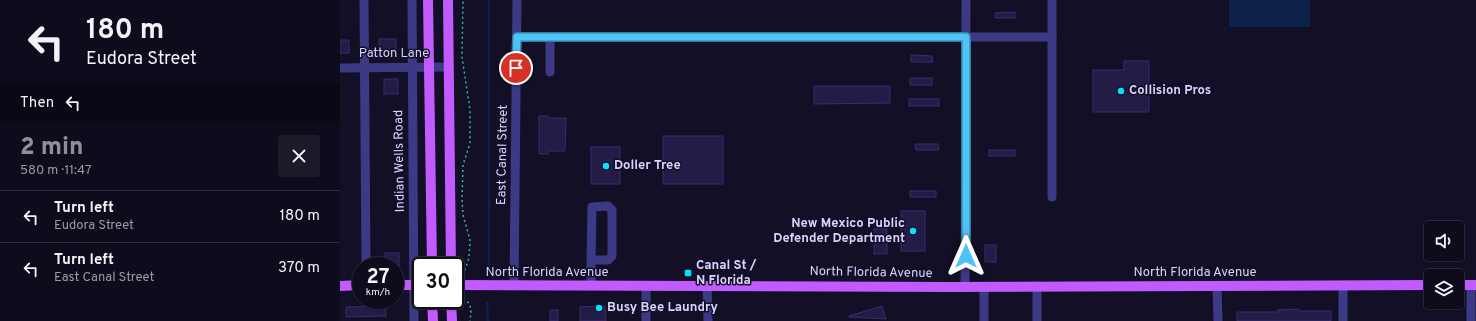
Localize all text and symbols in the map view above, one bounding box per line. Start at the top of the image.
text: 180 m [86,13,164,49]
icon: left [20,16,72,68]
street label: Patton Lane [359,46,429,62]
text: Eudora Street [86,48,197,71]
pin [499,51,533,85]
icon: arrive [505,57,527,79]
place label: Collision Pros [1129,83,1211,99]
marker: Collision Pros [1116,86,1126,96]
icon: left [62,92,84,114]
text: Then [20,94,54,113]
street label: East Canal Street [494,105,512,205]
street label: Indian Wells Road [391,110,409,212]
text: 2 min [20,133,84,163]
button: close [278,135,320,177]
place label: Doller Tree [614,158,681,174]
marker: Doller Tree [601,161,611,171]
text: 580 m · 11:47 [20,163,92,179]
text: Turn left [54,199,114,218]
icon: left [20,206,42,228]
text: 180 m [280,207,320,226]
place label: New Mexico Public Defender Department [773,216,905,247]
text: Eudora Street [54,218,134,234]
map controls [1424,221,1464,309]
button: sound [1424,221,1464,261]
marker: New Mexico Public Defender Department [908,226,918,236]
position arrow [945,235,987,277]
text: Turn left [54,251,114,270]
speed limit sign: 30 [412,257,464,309]
icon: left [20,258,42,280]
place label: Canal St / N Florida [696,258,757,289]
text: 370 m [278,259,320,278]
street label: North Florida Avenue [809,264,933,282]
text: 27 [367,265,389,291]
street label: North Florida Avenue [485,265,609,281]
street label: North Florida Avenue [1133,265,1257,281]
marker: Canal St / N Florida [683,268,693,278]
button: layers [1424,269,1464,309]
text: East Canal Street [54,270,154,286]
text: km/h [366,286,390,299]
place label: Busy Bee Laundry [607,300,719,316]
marker: Busy Bee Laundry [594,303,604,313]

